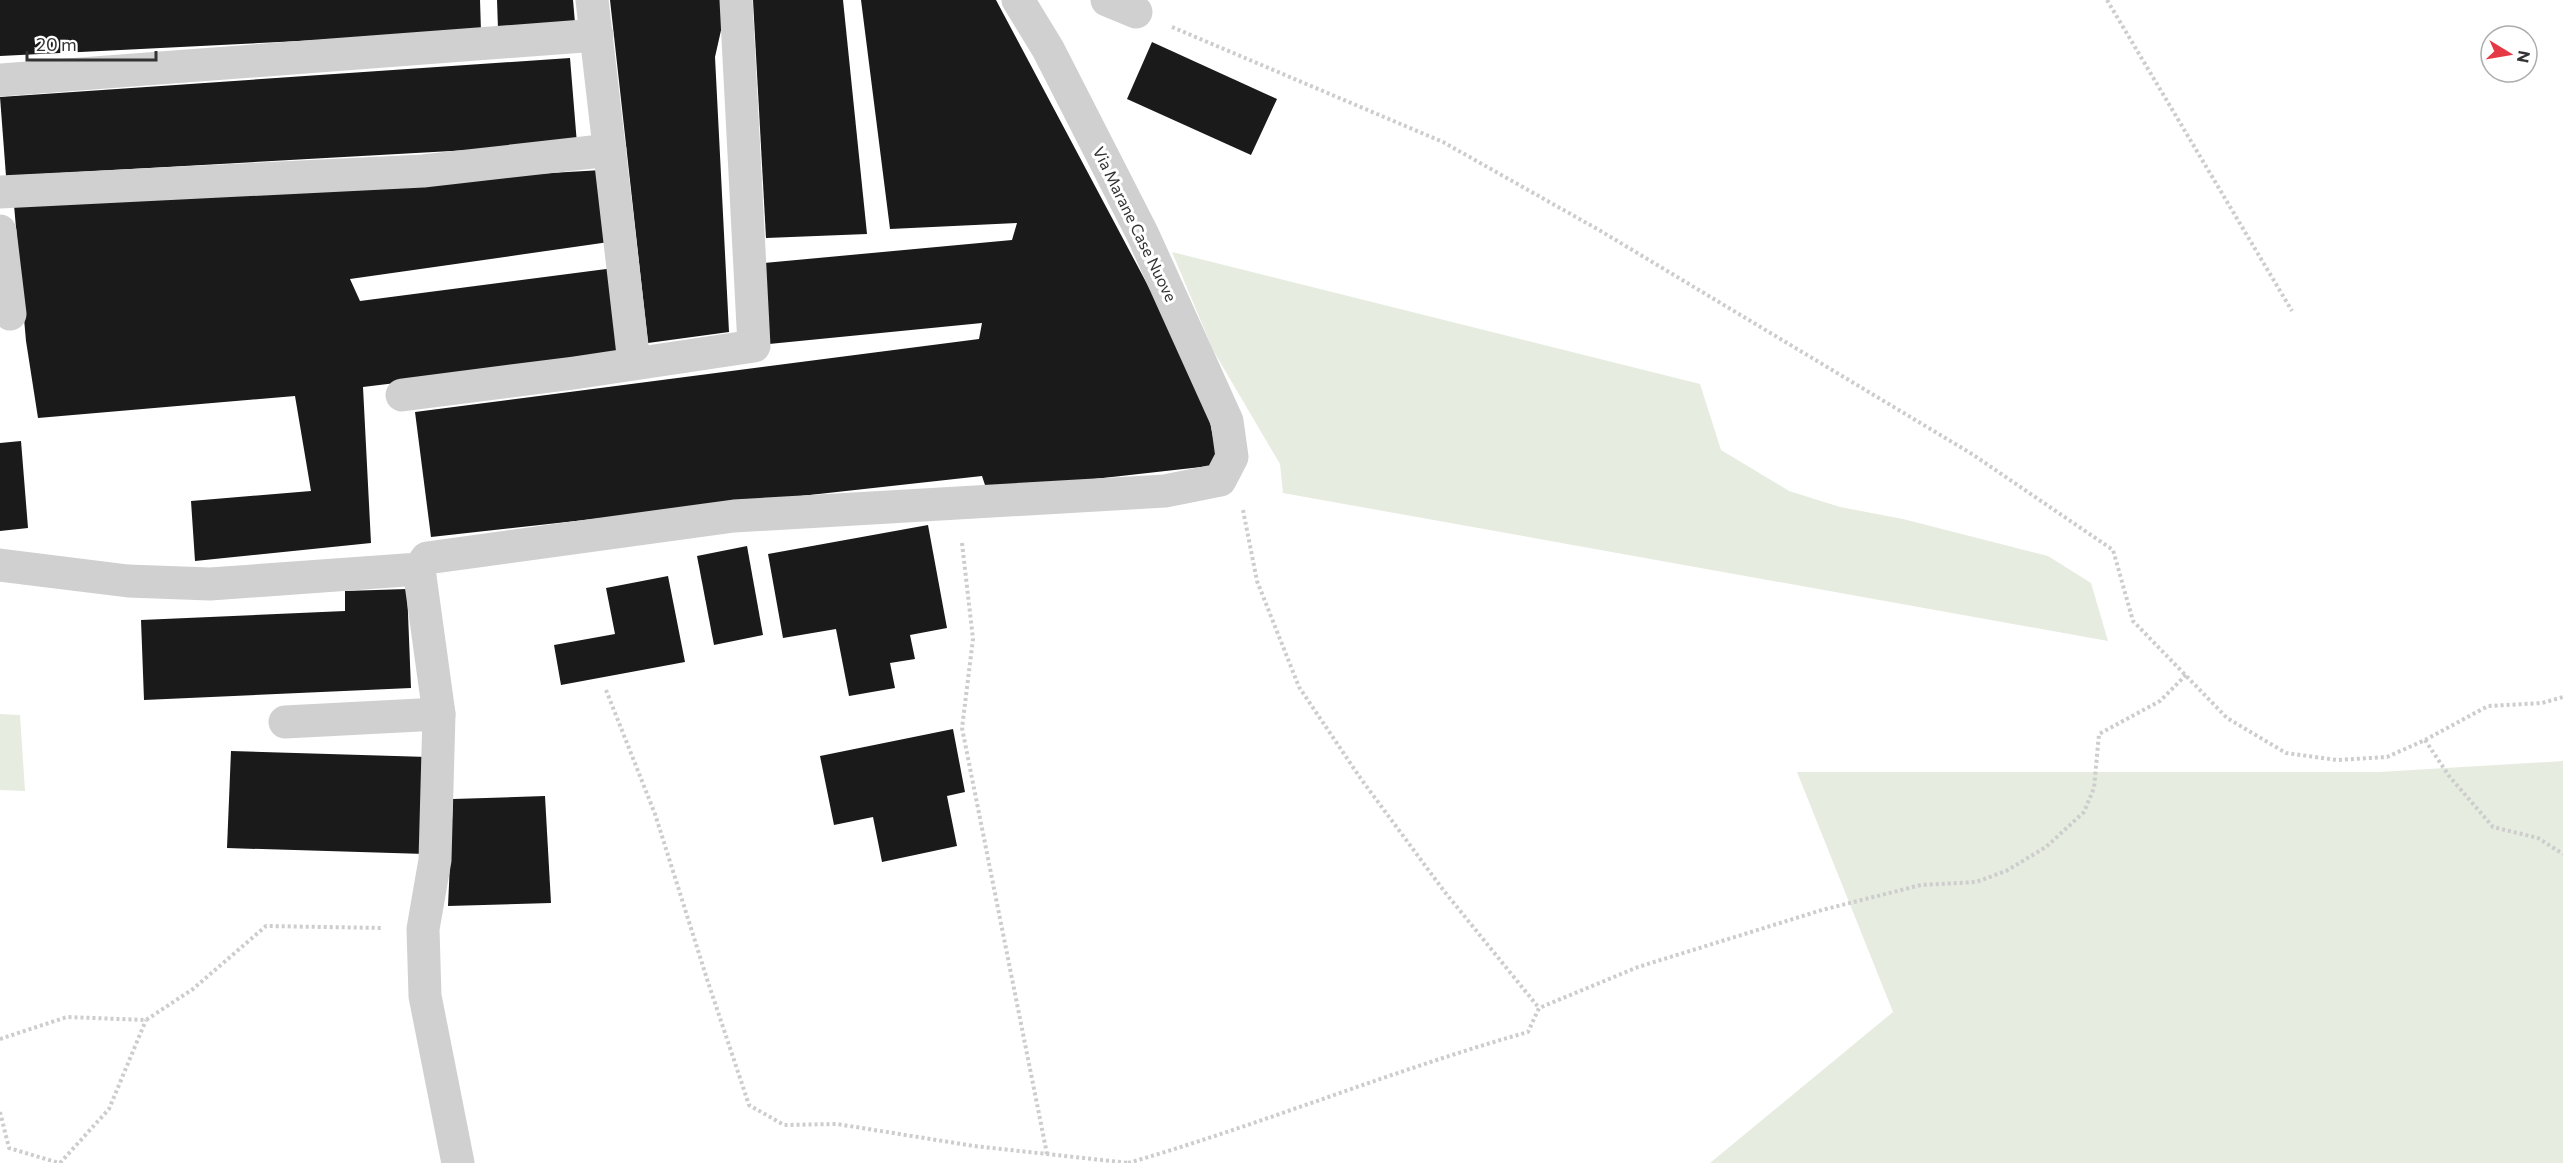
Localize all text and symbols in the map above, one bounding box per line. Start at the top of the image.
scale bar [27,24,156,62]
north arrow [2479,24,2539,84]
text: 20 m [36,33,77,55]
text: N [2514,49,2535,65]
street label: Via Marane Case Nuove [1090,143,1181,304]

